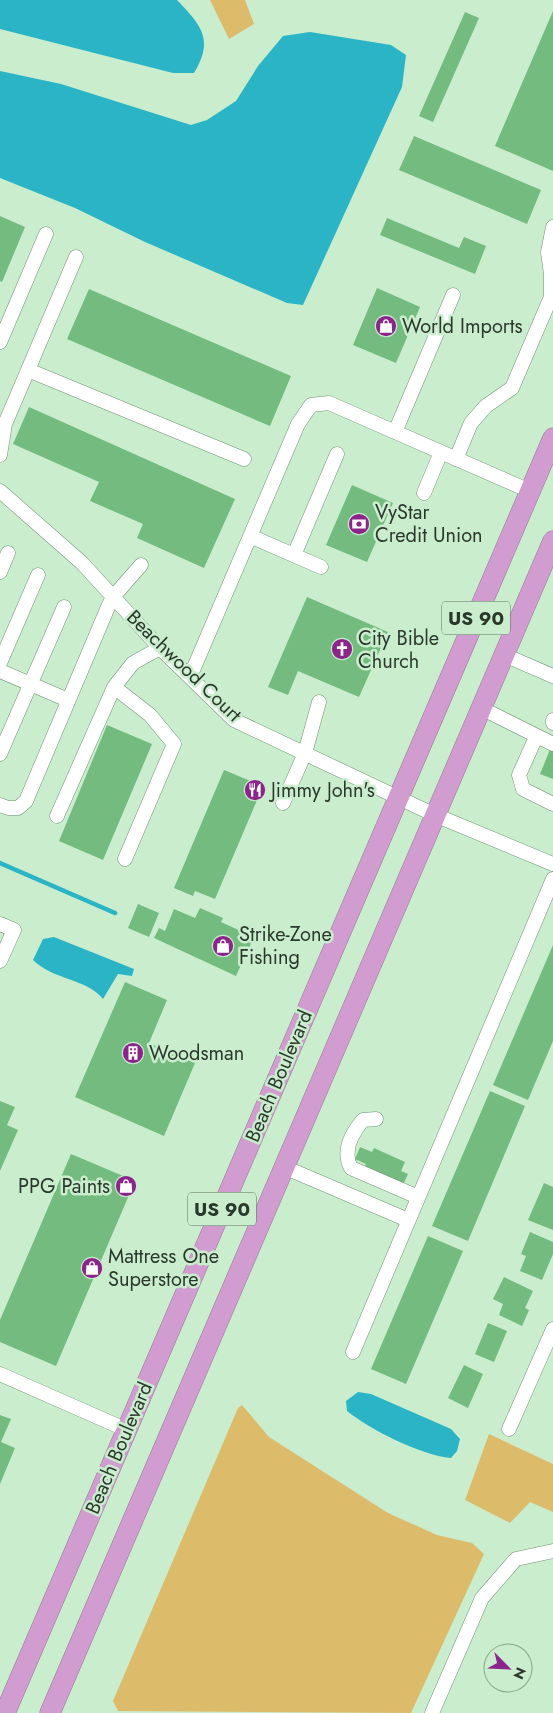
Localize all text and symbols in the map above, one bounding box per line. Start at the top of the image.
place label: World Imports [402,312,523,341]
shop icon: World Imports [374,314,398,338]
place label: VyStar Credit Union [375,498,483,550]
bank icon: VyStar Credit Union [347,512,371,536]
road number: US 90 [442,602,510,634]
street label: Beachwood Court [120,603,248,729]
place label: City Bible Church [358,624,439,676]
church icon: City Bible Church [330,637,354,661]
place label: Jimmy John's [268,776,375,805]
restaurant icon: Jimmy John's [243,778,267,802]
place label: Strike-Zone Fishing [239,920,332,972]
shop icon: Strike-Zone Fishing [211,934,235,958]
street label: Beach Boulevard [238,1005,320,1147]
place label: Woodsman [149,1039,244,1068]
building icon: Woodsman [121,1041,145,1065]
place label: PPG Paints [18,1172,110,1201]
shop icon: PPG Paints [114,1174,138,1198]
road number: US 90 [188,1192,256,1226]
place label: Mattress One Superstore [108,1242,219,1294]
shop icon: Mattress One Superstore [80,1256,104,1280]
street label: Beach Boulevard [78,1377,160,1519]
north arrow [483,1643,533,1693]
text: N [508,1664,531,1682]

